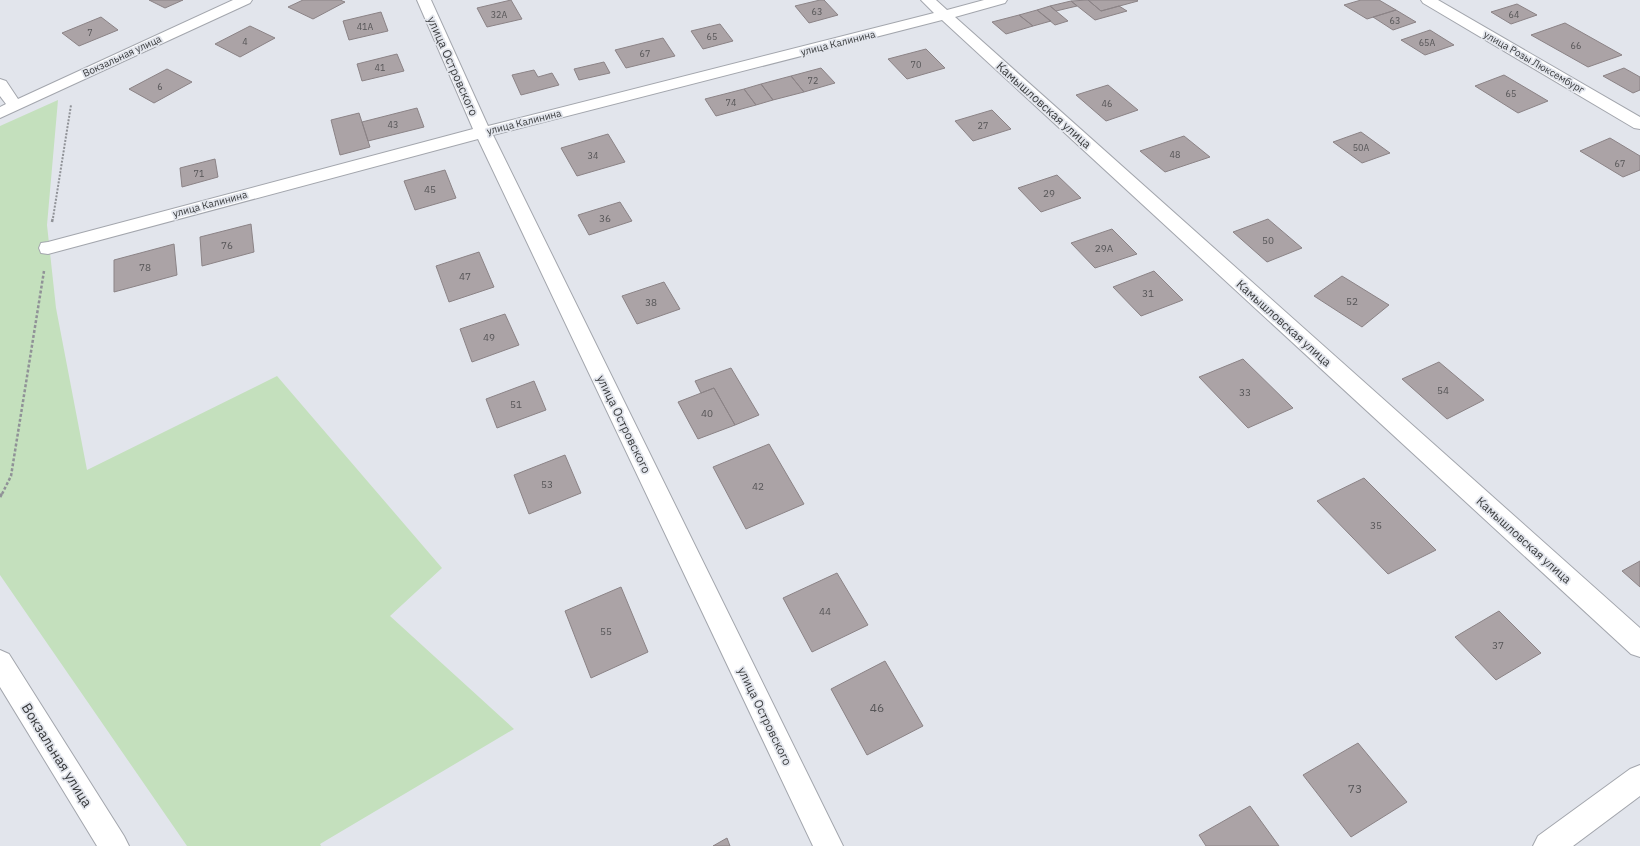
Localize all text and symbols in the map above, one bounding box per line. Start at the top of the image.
house number: 63 [812,6,822,17]
house number: 32А [491,9,508,20]
house number: 64 [1509,9,1519,20]
street label: улица Островского [424,14,482,118]
house number: 63 [1390,15,1400,26]
house number: 41А [357,21,374,32]
house number: 7 [87,27,93,38]
street label: улица Калинина [799,27,877,59]
street label: улица Розы Люксембург [1481,28,1587,97]
house number: 65 [707,31,717,42]
street label: Вокзальная улица [81,32,164,80]
house number: 4 [242,36,248,47]
house number: 65А [1419,37,1436,48]
house number: 66 [1571,40,1581,51]
house number: 67 [640,48,650,59]
street label: Камышловская улица [993,58,1095,152]
house number: 70 [911,59,921,70]
house number: 41 [375,62,385,73]
house number: 72 [808,75,818,86]
house number: 6 [157,81,163,92]
house number: 65 [1506,88,1516,99]
house number: 74 [726,97,736,108]
house number: 46 [1102,98,1112,109]
street label: улица Калинина [485,106,563,138]
house number: 43 [388,119,398,130]
house number: 27 [978,120,988,131]
house number: 50А [1353,142,1370,153]
house number: 48 [1170,149,1180,160]
house number: 34 [588,150,598,161]
house number: 67 [1615,158,1625,169]
house number: 71 [194,168,204,179]
house number: 45 [424,183,436,196]
house number: 29 [1043,187,1055,200]
street label: улица Калинина [171,188,249,220]
house number: 36 [599,212,611,225]
house number: 50 [1262,234,1274,247]
house number: 76 [221,239,233,252]
house number: 29А [1095,242,1114,255]
house number: 78 [139,261,151,274]
house number: 47 [459,270,471,283]
street label: Камышловская улица [1233,276,1335,370]
house number: 31 [1142,287,1154,300]
house number: 52 [1346,295,1358,308]
house number: 38 [645,296,657,309]
house number: 49 [483,331,495,344]
street label: улица Островского [594,372,654,476]
house number: 54 [1437,384,1449,397]
house number: 33 [1239,386,1251,399]
house number: 51 [510,398,522,411]
house number: 40 [701,407,713,420]
house number: 53 [541,478,553,491]
house number: 42 [752,480,764,493]
street label: Камышловская улица [1473,493,1575,587]
house number: 35 [1370,519,1382,532]
house number: 44 [819,605,831,618]
house number: 55 [600,625,612,638]
house number: 37 [1492,639,1504,652]
street label: улица Островского [735,664,795,768]
street label: Вокзальная улица [18,700,97,811]
house number: 46 [870,700,884,715]
house number: 73 [1348,781,1362,796]

